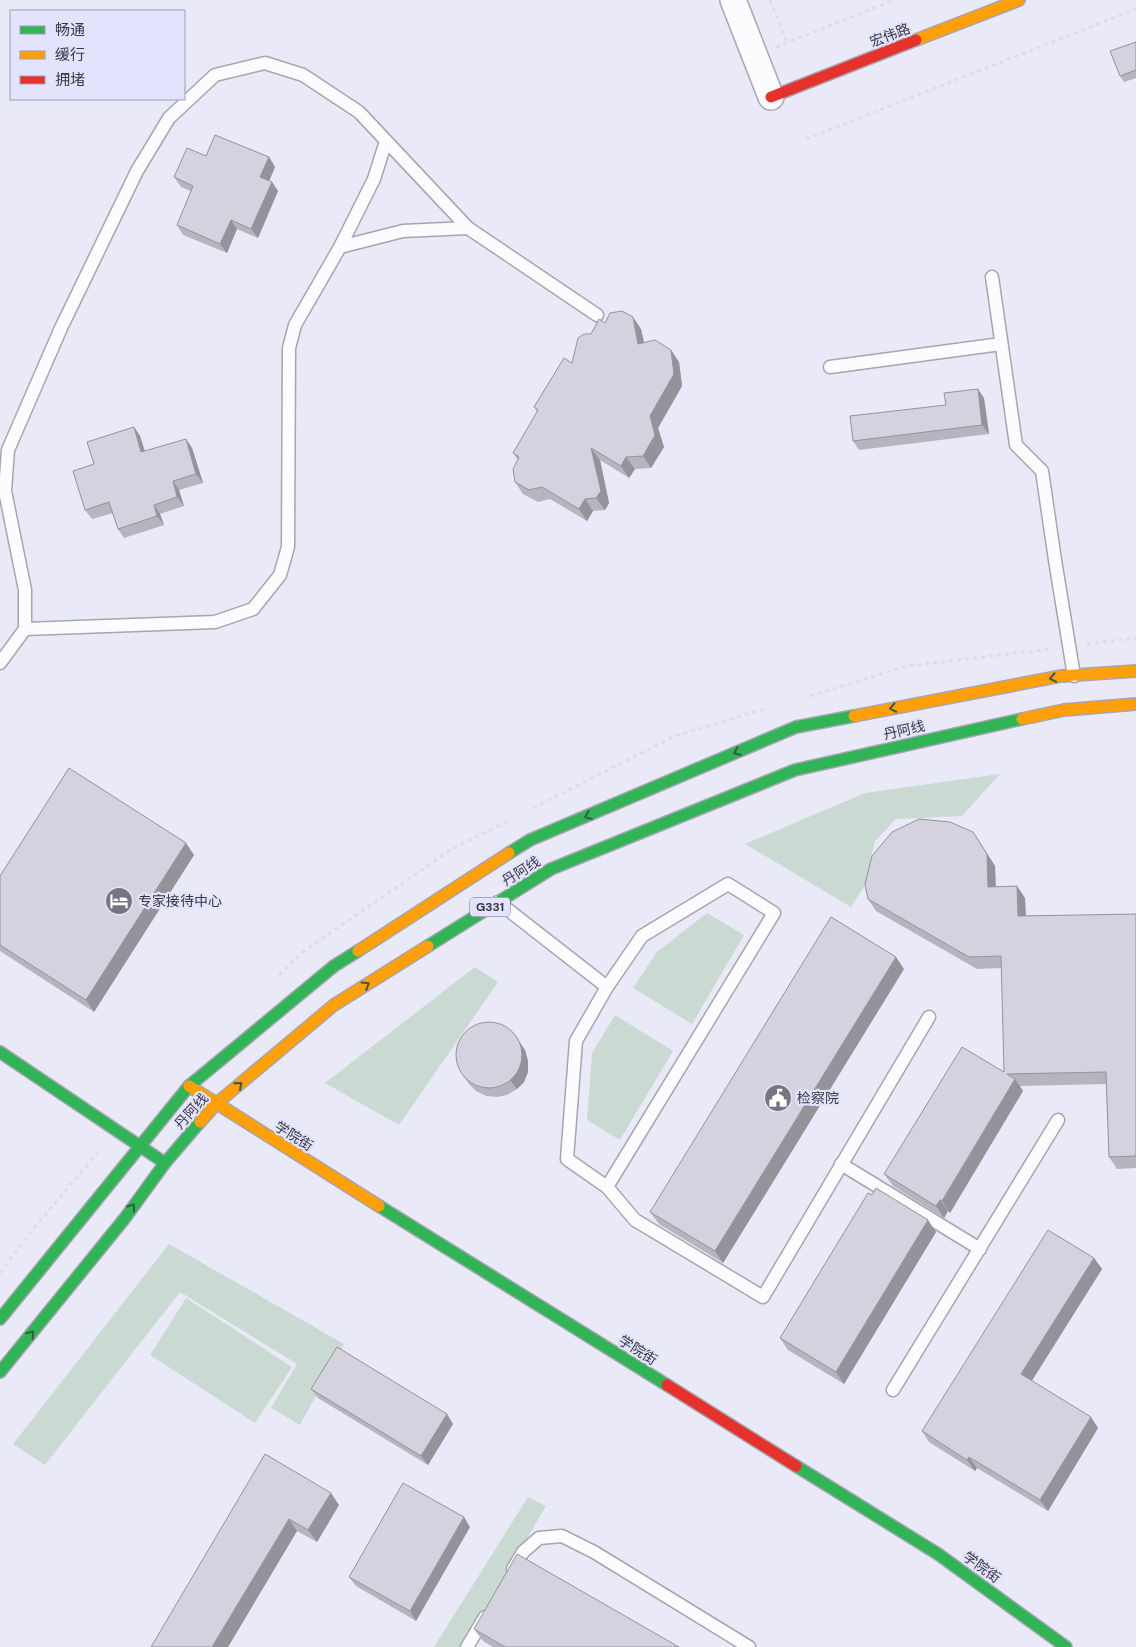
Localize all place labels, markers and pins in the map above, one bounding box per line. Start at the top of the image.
hotel icon: 专家接待中心 [104,886,134,916]
place label: 专家接待中心 [138,892,222,910]
public building icon: 检察院 [763,1083,793,1113]
place label: 检察院 [797,1089,839,1107]

